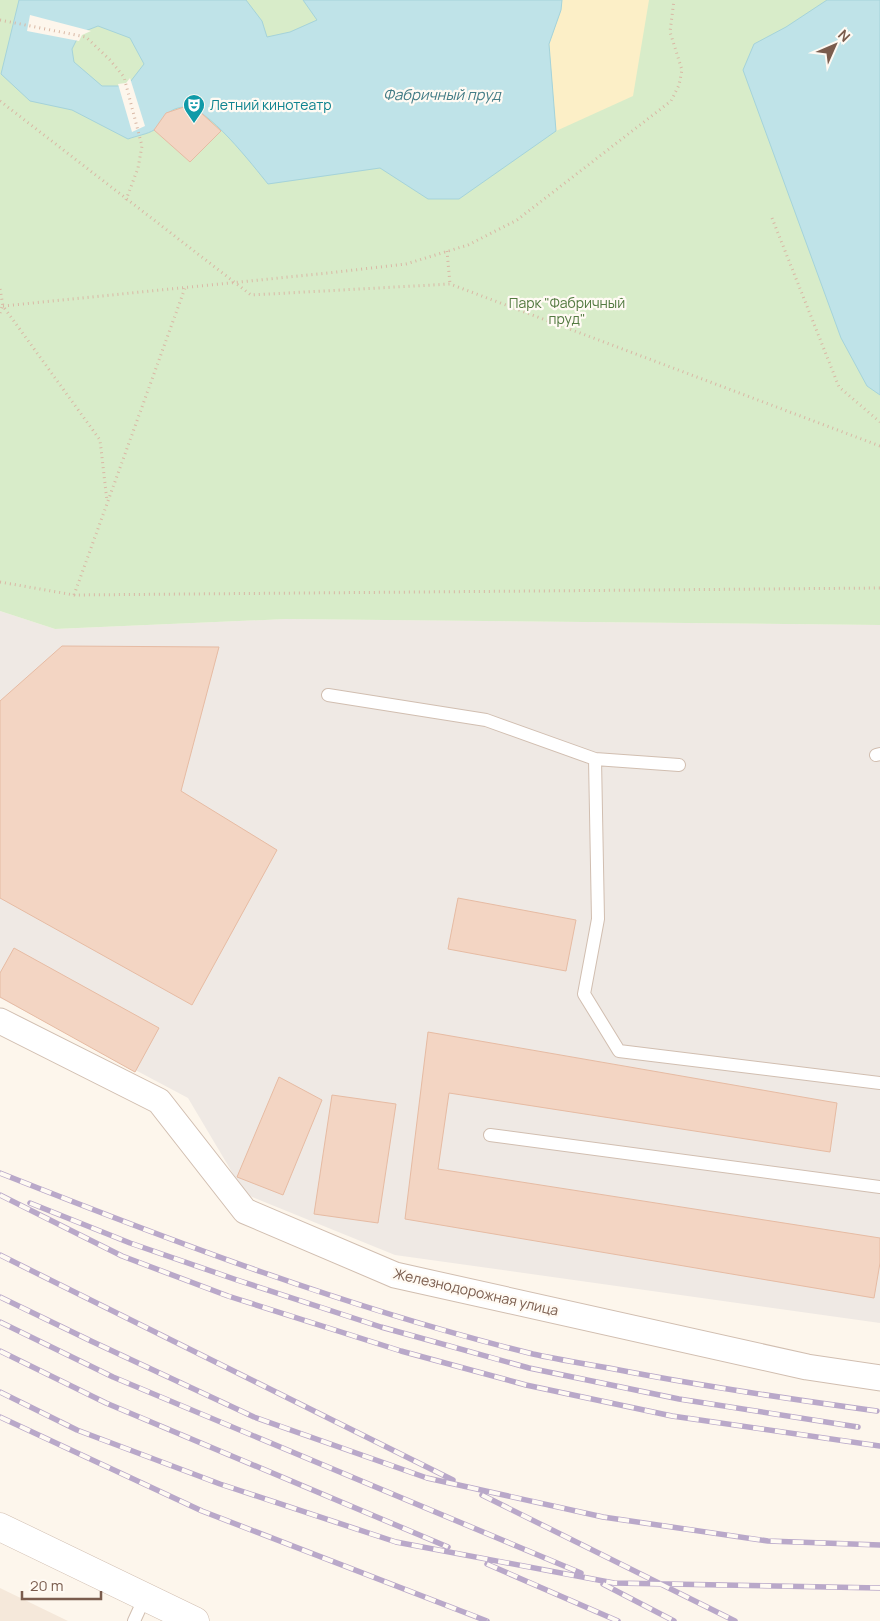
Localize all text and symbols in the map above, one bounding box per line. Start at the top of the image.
north arrow [810,20,860,70]
text: N [834,25,855,46]
water label: Фабричный пруд [383,84,502,105]
theatre icon: Летний кинотеатр [182,93,206,124]
place label: Летний кинотеатр [210,95,332,114]
park label: Парк "Фабричный пруд" [509,293,625,328]
street label: Железнодорожная улица [392,1263,561,1320]
scale bar [22,1568,101,1600]
text: 20 m [30,1575,63,1596]

